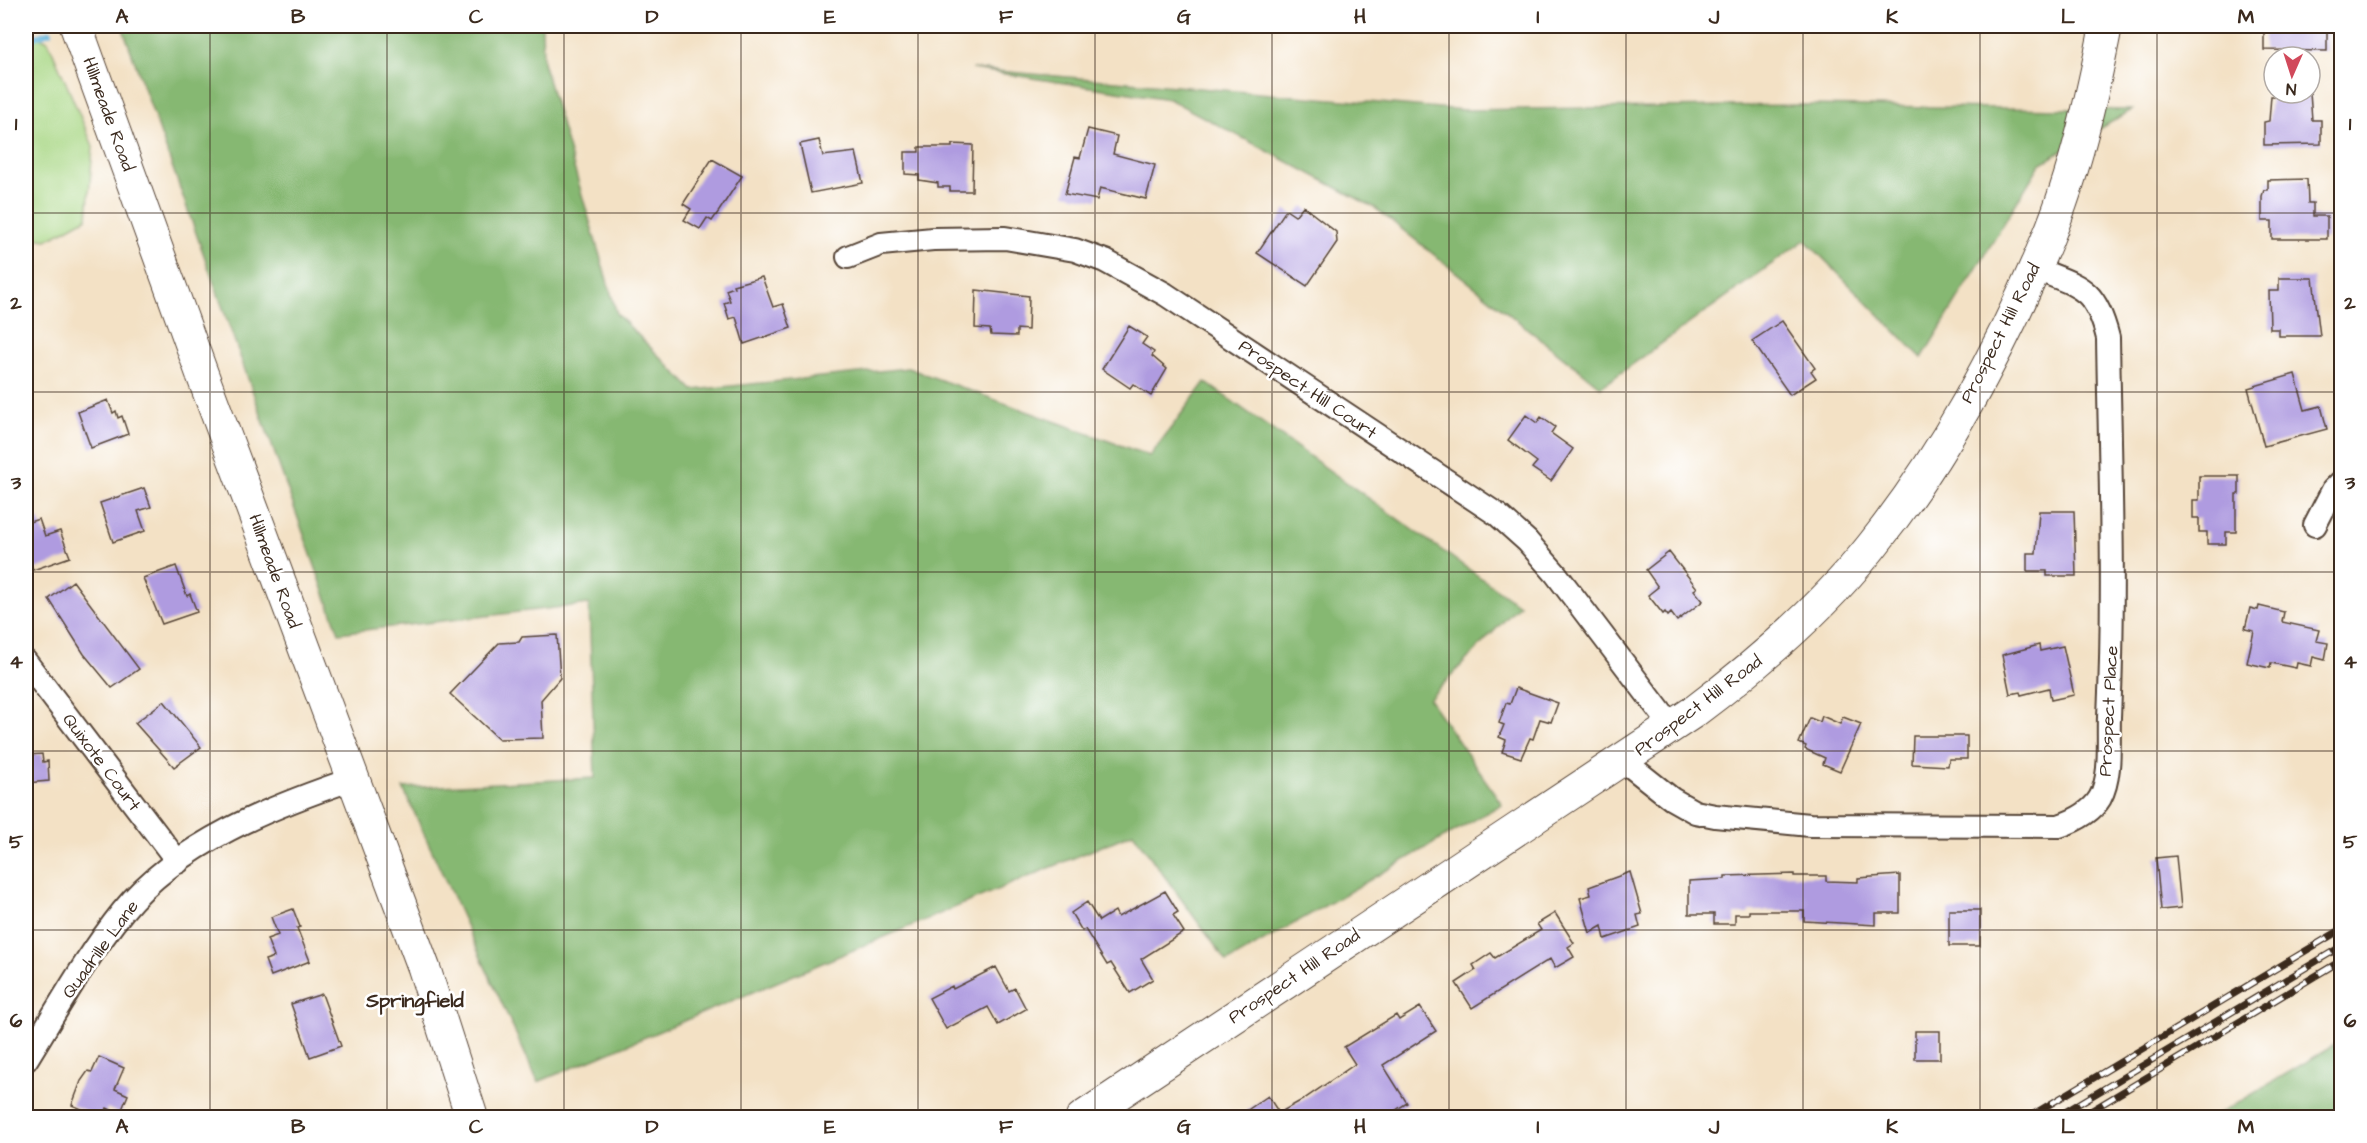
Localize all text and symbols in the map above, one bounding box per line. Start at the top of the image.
text: A [116,3,129,31]
text: B [291,3,306,31]
text: C [469,3,484,31]
text: D [646,3,659,31]
text: E [824,3,836,31]
text: F [999,3,1014,31]
text: G [1177,3,1191,31]
text: H [1354,3,1366,31]
text: I [1536,3,1540,31]
text: J [1708,3,1720,31]
text: K [1886,3,1899,31]
text: L [2061,3,2075,31]
text: M [2238,3,2255,31]
north arrow [2262,45,2322,105]
street label: Hillmeade Road [76,54,141,175]
text: N [2286,78,2297,100]
text: 1 [15,110,18,138]
text: 1 [2349,110,2352,138]
street label: Prospect Hill Road [1954,259,2047,408]
text: 2 [9,289,22,317]
text: 2 [2343,289,2356,317]
street label: Prospect Hill Court [1234,334,1382,445]
text: 3 [10,469,22,497]
text: 3 [2344,469,2356,497]
street label: Hillmeade Road [242,511,307,632]
street label: Prospect Place [2093,645,2124,777]
text: 4 [9,648,23,676]
text: 4 [2343,648,2357,676]
street label: Prospect Hill Road [1629,649,1767,762]
street label: Quixote Court [56,708,147,817]
text: 5 [9,828,24,856]
text: 5 [2343,828,2358,856]
street label: Quadrille Lane [56,895,145,1004]
street label: Prospect Hill Road [1223,923,1365,1030]
district label: Springfield [365,987,464,1016]
text: 6 [10,1007,23,1035]
text: 6 [2344,1007,2357,1035]
text: A [116,1113,129,1141]
text: B [291,1113,306,1141]
text: C [469,1113,484,1141]
text: D [646,1113,659,1141]
text: E [824,1113,836,1141]
text: F [999,1113,1014,1141]
text: G [1177,1113,1191,1141]
text: H [1354,1113,1366,1141]
text: I [1536,1113,1540,1141]
text: J [1708,1113,1720,1141]
text: K [1886,1113,1899,1141]
text: L [2061,1113,2075,1141]
text: M [2238,1113,2255,1141]

